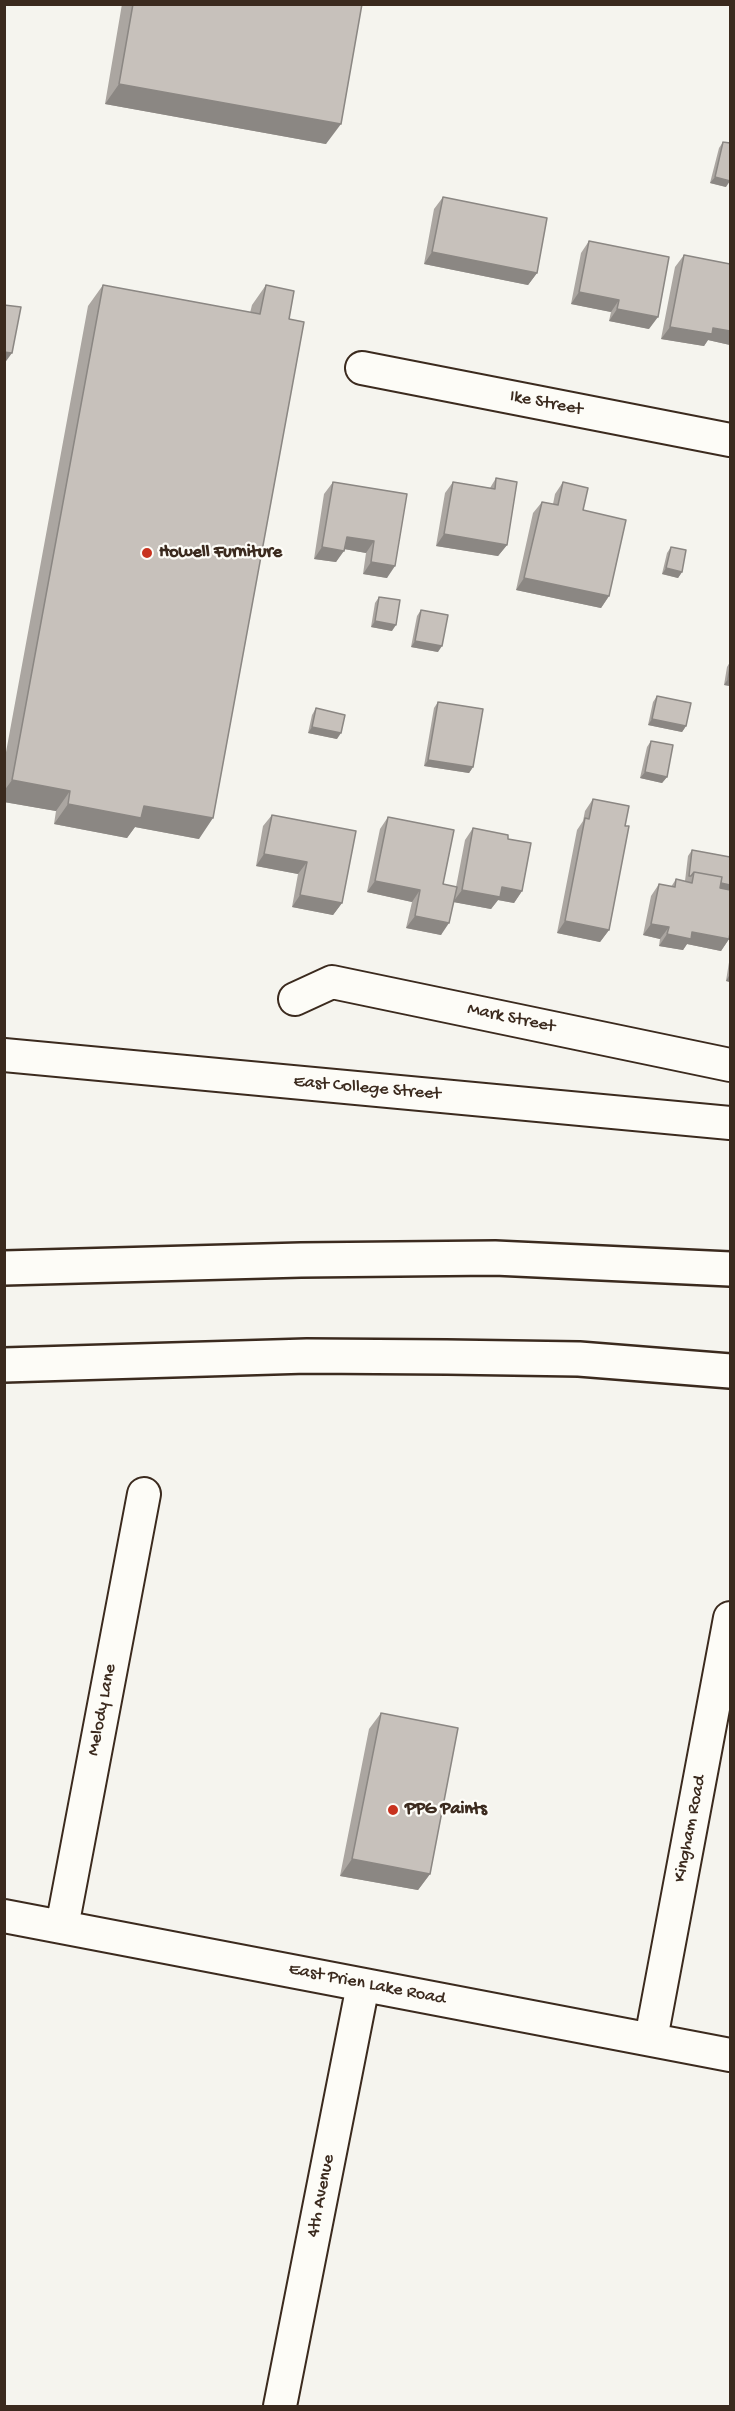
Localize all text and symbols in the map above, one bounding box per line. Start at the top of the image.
street label: Ike Street [508,386,584,422]
place label: Howell Furniture [159,542,282,564]
marker: Howell Furniture [140,546,154,560]
street label: Mark Street [465,999,557,1039]
street label: East College Street [293,1072,441,1106]
street label: Melody Lane [84,1662,122,1758]
street label: Kingham Road [670,1774,712,1884]
place label: PPG Paints [405,1799,487,1821]
marker: PPG Paints [386,1803,400,1817]
street label: East Prien Lake Road [287,1959,447,2011]
street label: 4th Avenue [303,2153,341,2239]

